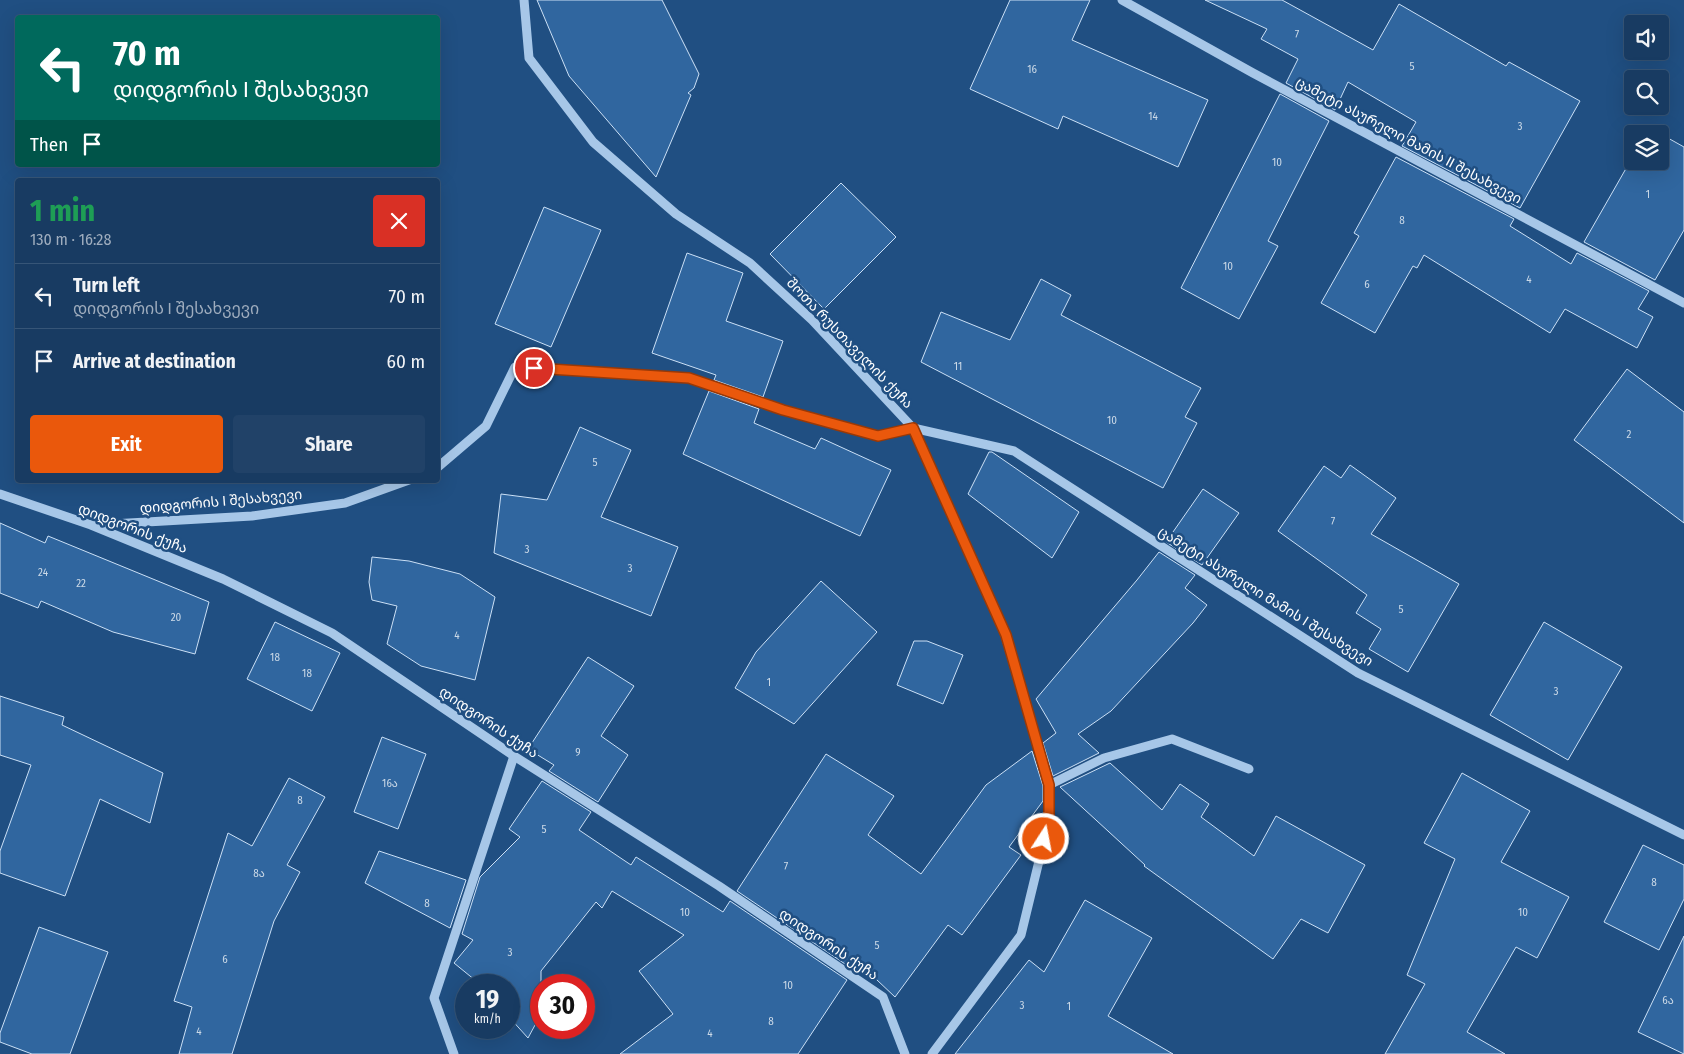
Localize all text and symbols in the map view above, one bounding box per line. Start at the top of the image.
map controls [1624,15,1669,170]
button: sound [1624,15,1669,60]
house number: 7 [1295,28,1300,41]
text: 70 m [113,32,181,74]
icon: left [30,35,95,100]
house number: 5 [1409,60,1415,73]
house number: 16 [1027,63,1037,76]
button: search [1624,70,1669,115]
street label: ცამეტი ასურელი მამის II შესახვევი [1293,73,1525,207]
text: დიდგორის I შესახვევი [113,76,369,103]
house number: 14 [1148,110,1158,123]
house number: 3 [1518,120,1523,133]
button: layers [1624,125,1669,170]
icon: arrive [78,130,106,158]
text: Then [30,133,68,156]
house number: 10 [1272,156,1282,169]
house number: 1 [1646,188,1650,201]
text: 1 min [30,193,95,229]
button: close [373,195,425,247]
house number: 8 [1399,214,1405,227]
text: 130 m · 16:28 [30,230,111,249]
house number: 10 [1223,260,1233,273]
house number: 4 [1526,273,1532,286]
text: Turn left [73,274,140,297]
street label: შოთა რუსთაველის ქუჩა [783,275,916,412]
house number: 6 [1364,278,1370,291]
icon: left [30,282,58,310]
text: 70 m [389,285,425,308]
text: დიდგორის I შესახვევი [73,299,259,318]
icon: arrive [30,347,58,375]
pin [513,347,555,389]
text: Arrive at destination [73,350,236,373]
text: 60 m [387,350,425,373]
icon: arrive [520,354,548,382]
house number: 11 [954,360,962,373]
house number: 10 [1107,414,1117,427]
button: Exit [30,415,223,473]
button: Share [233,415,425,473]
house number: 2 [1627,428,1632,441]
house number: 5 [592,456,598,469]
street label: დიდგორის I შესახვევი [139,486,303,517]
street label: დიდგორის ქუჩა [76,500,190,557]
house number: 7 [1331,515,1336,528]
street label: ცამეტი ასურელი მამის I შესახვევი [1155,523,1376,670]
house number: 3 [525,543,530,556]
house number: 3 [628,562,633,575]
house number: 24 [38,566,49,579]
house number: 22 [76,577,86,590]
house number: 5 [1398,603,1404,616]
house number: 20 [171,611,182,624]
house number: 4 [454,629,460,642]
house number: 18 [270,651,280,664]
house number: 18 [302,667,312,680]
house number: 1 [767,676,771,689]
street label: დიდგორის ქუჩა [436,683,541,762]
house number: 3 [1554,685,1559,698]
house number: 9 [575,746,581,759]
house number: 16ა [382,777,398,790]
house number: 8 [297,794,303,807]
position arrow [1017,812,1069,864]
house number: 5 [541,823,547,836]
house number: 7 [784,860,789,873]
house number: 8ა [253,867,265,880]
house number: 8 [1651,876,1657,889]
house number: 8 [424,897,430,910]
street label: დიდგორის ქუჩა [776,905,881,984]
house number: 10 [680,906,690,919]
house number: 10 [1518,906,1528,919]
house number: 5 [874,939,880,952]
house number: 3 [508,946,513,959]
house number: 6 [222,953,228,966]
speed limit sign: 30 [530,974,595,1039]
house number: 10 [783,979,793,992]
text: 19 [476,985,499,1015]
house number: 6ა [1662,994,1674,1007]
house number: 3 [1020,999,1025,1012]
house number: 1 [1067,1000,1071,1013]
text: km/h [474,1012,501,1026]
house number: 8 [768,1015,774,1028]
house number: 4 [196,1025,202,1038]
house number: 4 [707,1027,713,1040]

